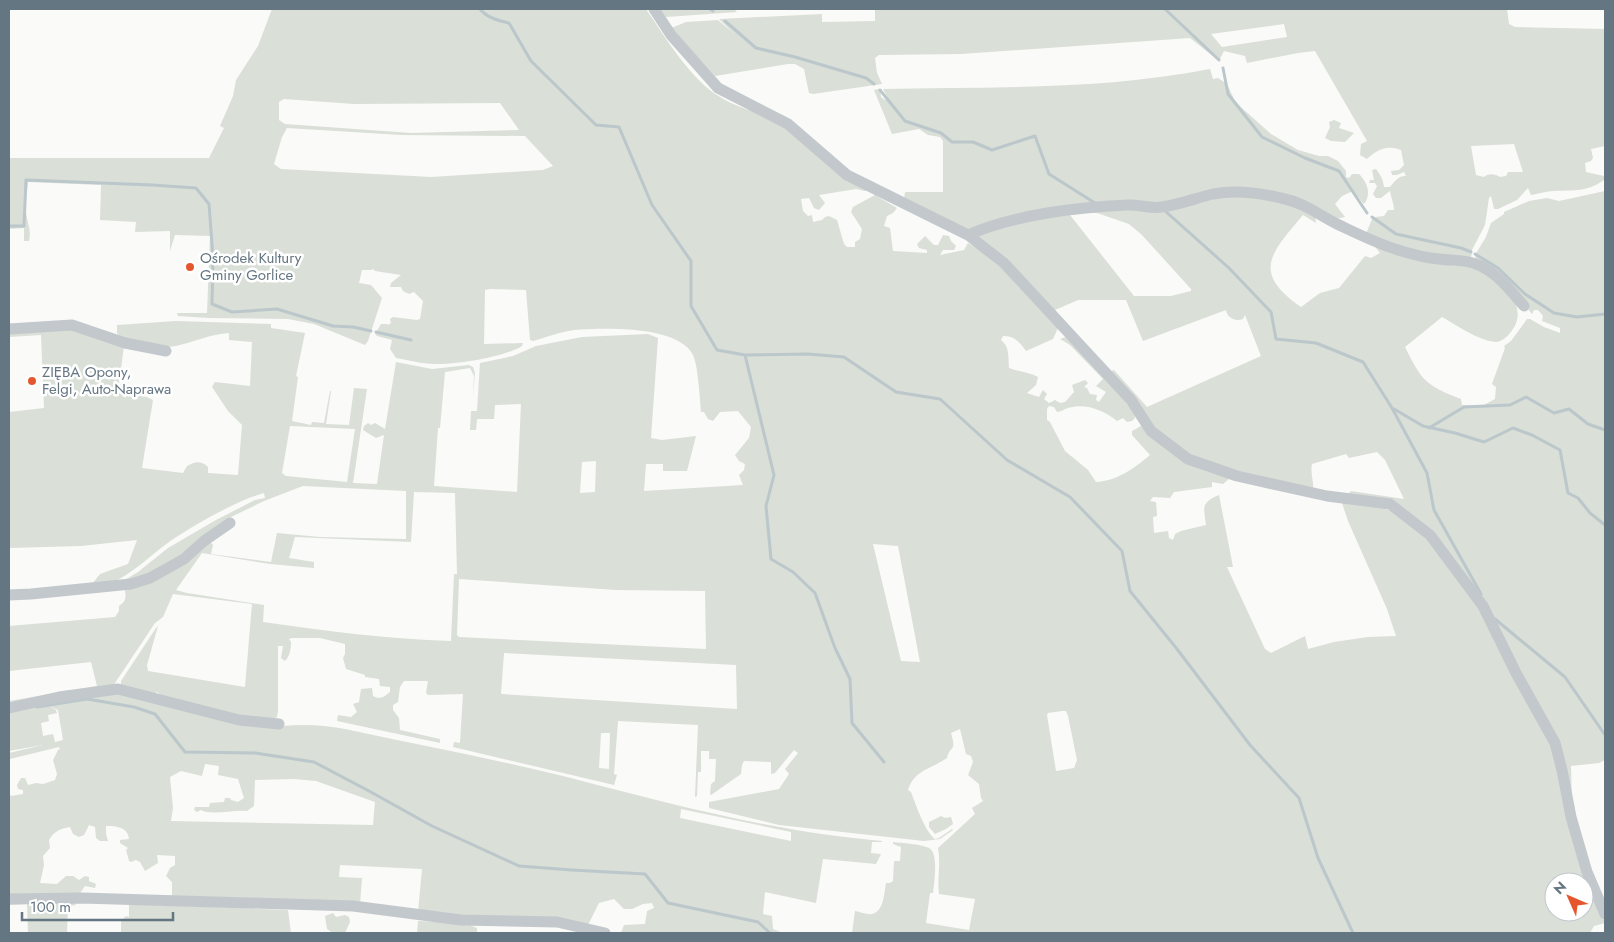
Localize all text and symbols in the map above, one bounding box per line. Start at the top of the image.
place label: Ośrodek Kultury Gminy Gorlice [200,247,302,286]
marker: Ośrodek Kultury Gminy Gorlice [184,261,196,273]
place label: ZIĘBA Opony, Felgi, Auto-Naprawa [42,361,171,400]
marker: ZIĘBA Opony, Felgi, Auto-Naprawa [26,375,38,387]
north arrow [1544,872,1594,922]
text: N [1549,877,1571,899]
scale bar [22,890,174,922]
text: 100 m [30,896,71,918]

